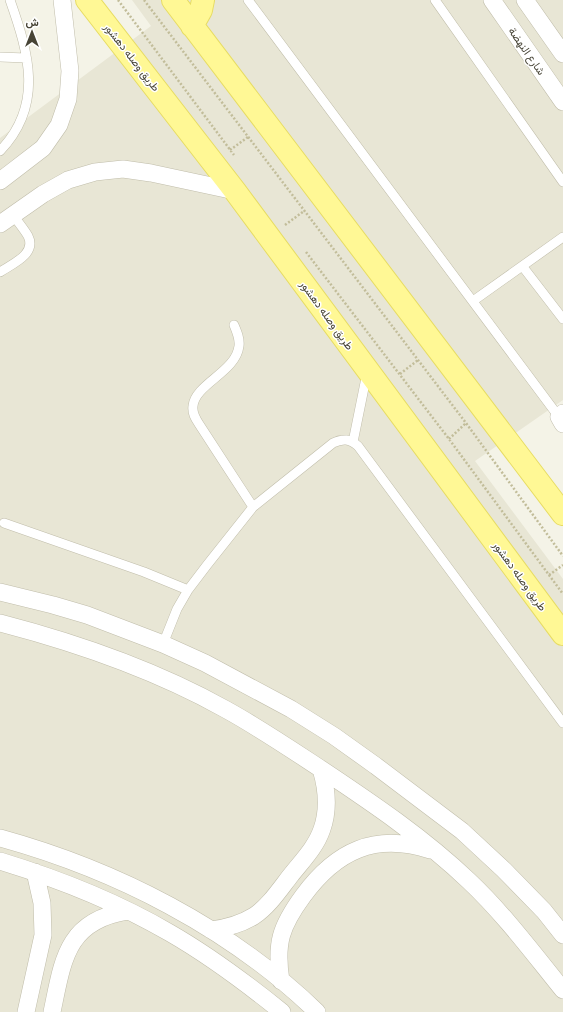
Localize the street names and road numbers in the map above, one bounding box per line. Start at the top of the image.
street label: طريق وصله دهشور [100,20,162,94]
street label: شارع النهضة [505,25,548,78]
street label: طريق وصله دهشور [296,277,356,353]
street label: طريق وصله دهشور [489,538,549,614]

